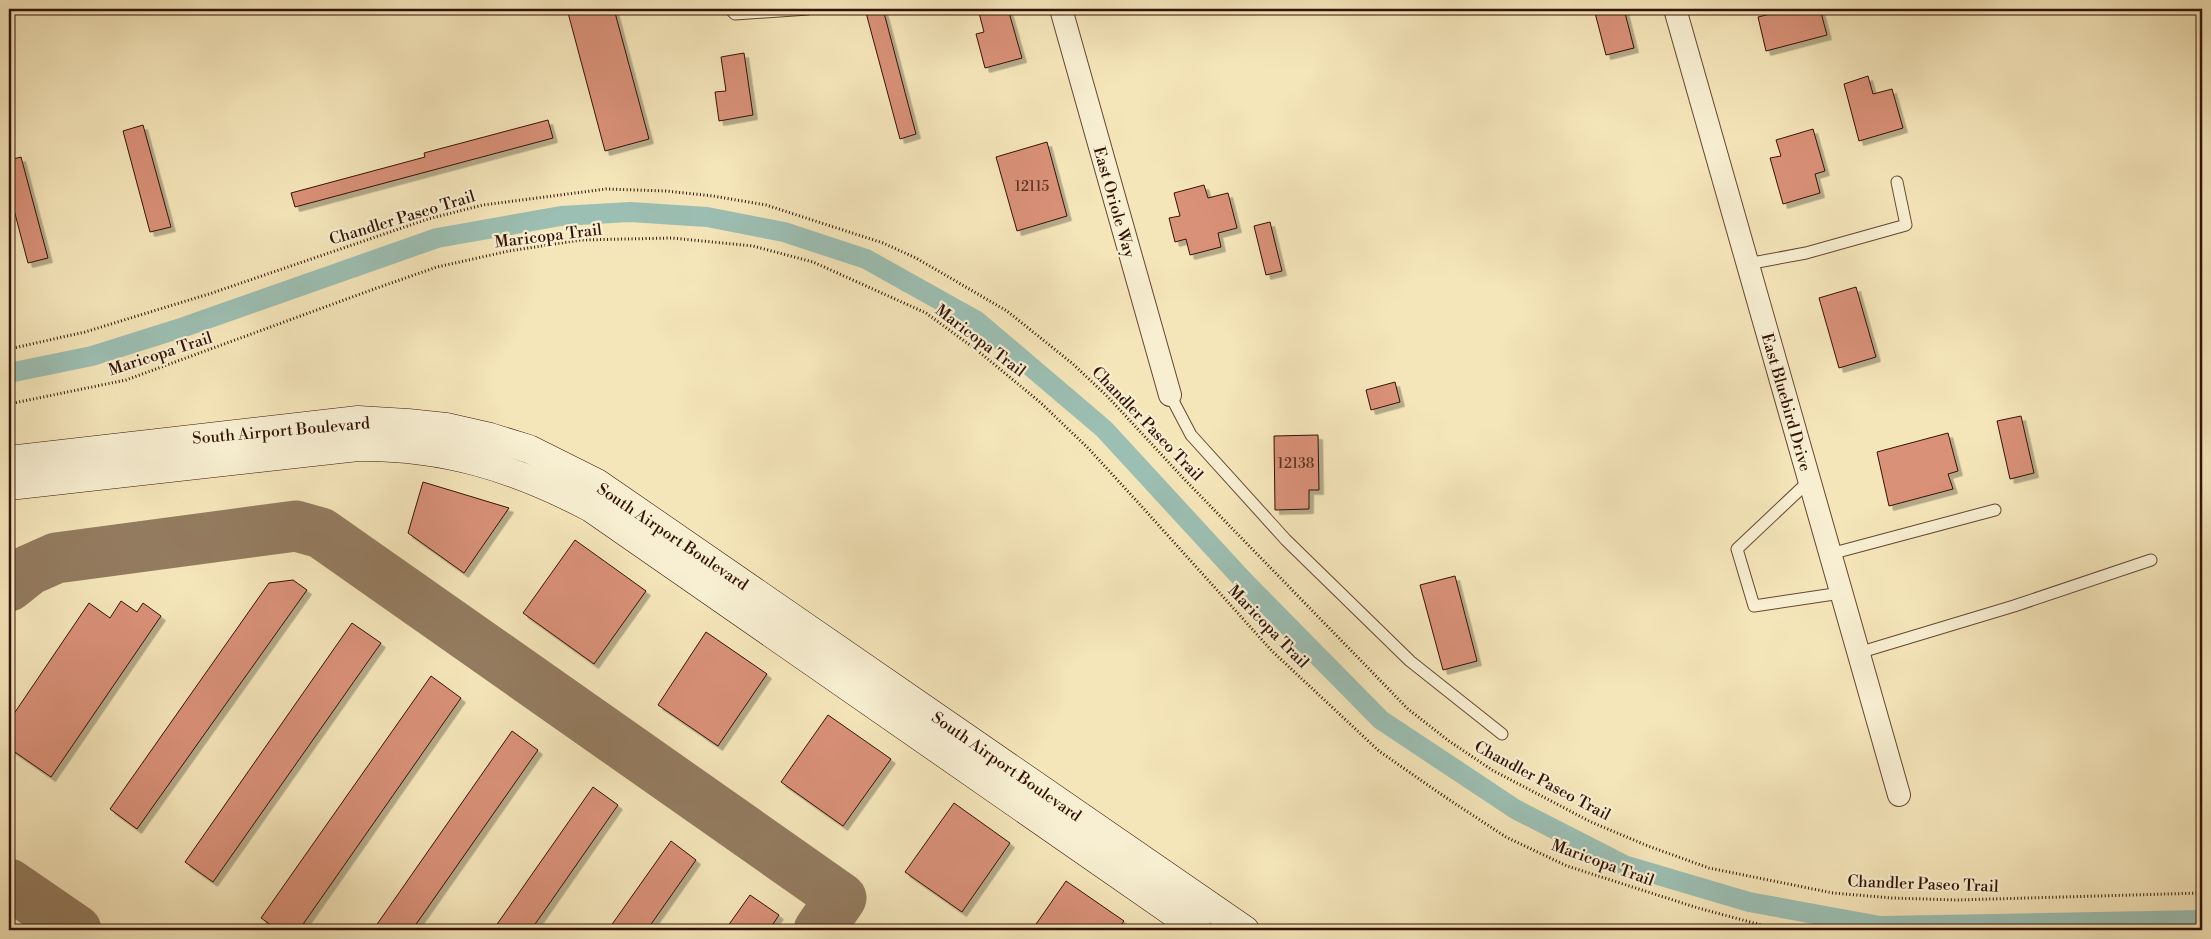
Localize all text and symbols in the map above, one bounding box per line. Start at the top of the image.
street label: East Oriole Way [1089,144,1140,260]
house number: 12115 [1015,178,1050,196]
street label: Chandler Paseo Trail [327,186,478,250]
street label: Maricopa Trail [493,219,603,252]
street label: Maricopa Trail [931,300,1030,381]
street label: Maricopa Trail [106,328,215,380]
street label: East Bluebird Drive [1757,331,1815,474]
street label: Chandler Paseo Trail [1087,362,1207,485]
street label: South Airport Boulevard [191,413,371,449]
house number: 12138 [1278,455,1314,473]
street label: South Airport Boulevard [593,479,752,595]
street label: Maricopa Trail [1224,581,1313,673]
street label: South Airport Boulevard [928,708,1085,826]
street label: Chandler Paseo Trail [1471,737,1614,825]
street label: Maricopa Trail [1548,835,1657,891]
street label: Chandler Paseo Trail [1847,871,1999,897]

